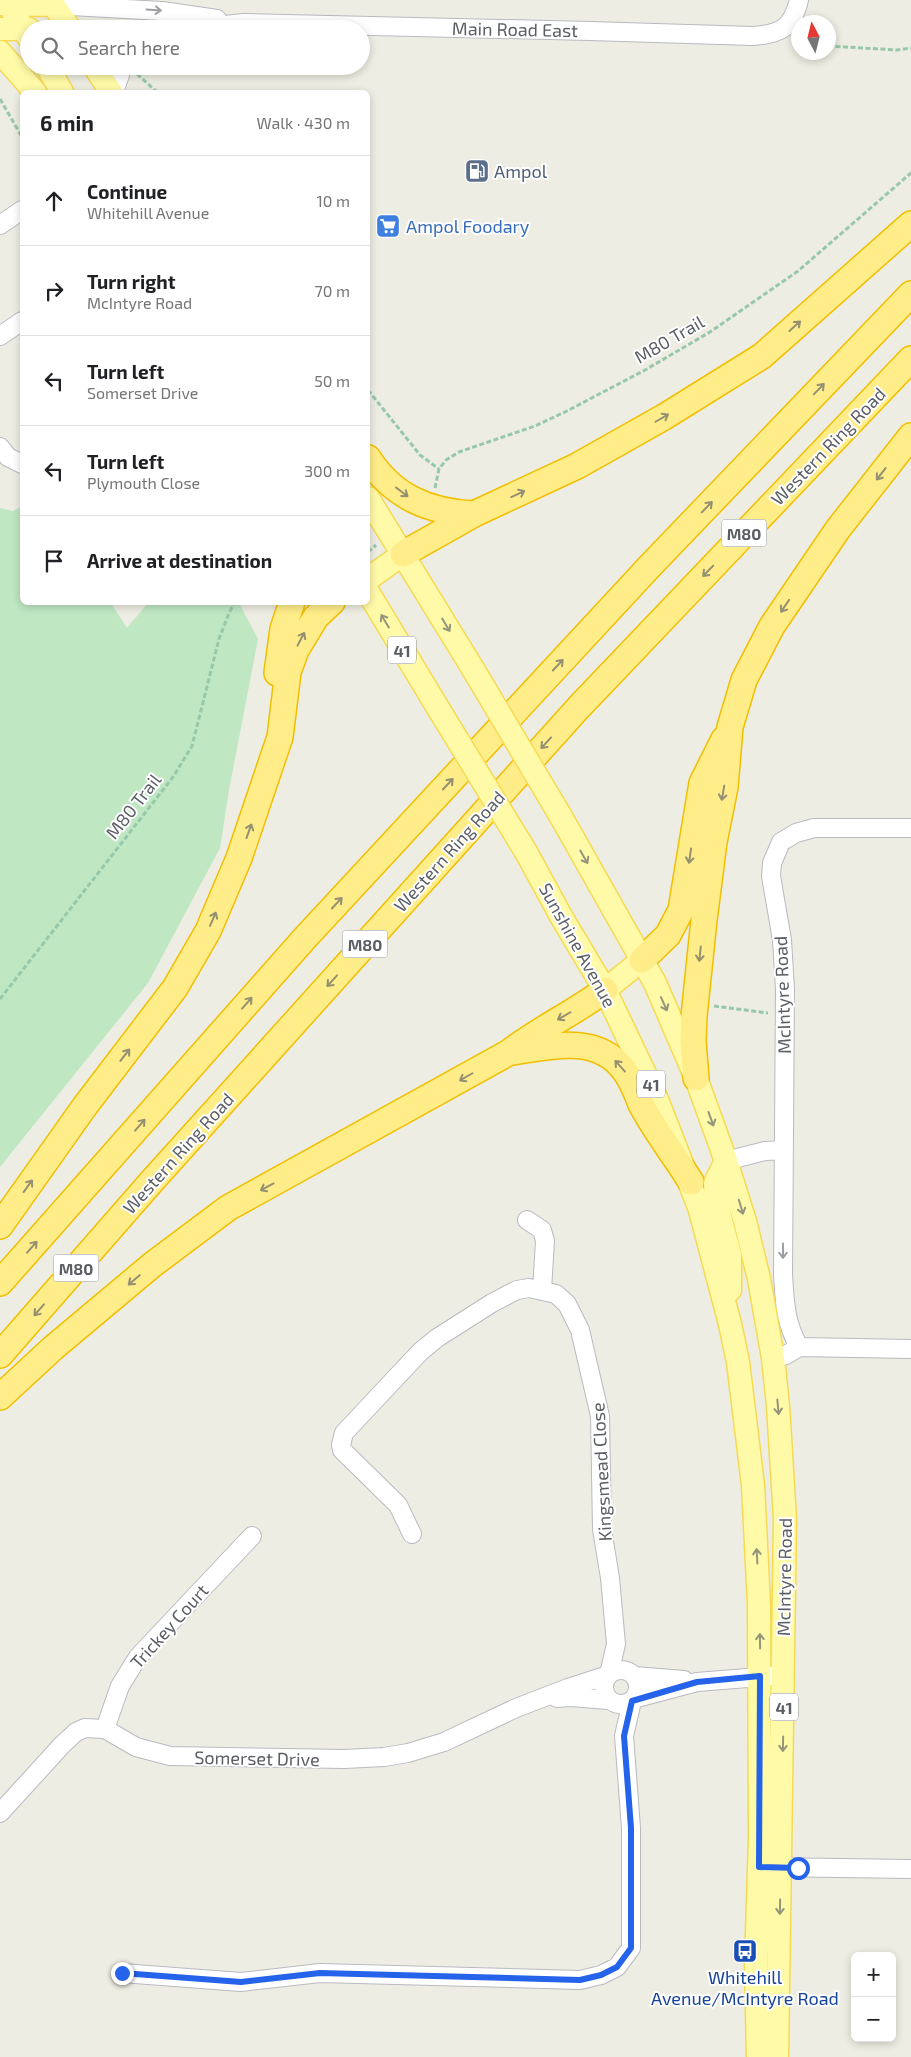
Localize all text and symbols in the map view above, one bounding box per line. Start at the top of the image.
one-way arrow [146,6,162,15]
north arrow [791,15,836,60]
street label: Main Road East [452,17,578,41]
search box [20,20,370,75]
icon: search [38,34,66,62]
text: Search here [78,36,180,59]
text: 6 min [40,110,94,135]
text: Walk · 430 m [257,113,350,132]
fuel station icon: Ampol [464,158,490,184]
place label: Ampol [494,160,548,182]
text: Continue [87,180,167,203]
icon: ahead [40,187,68,215]
text: 10 m [316,191,350,210]
text: Whitehill Avenue [87,203,209,222]
supermarket icon: Ampol Foodary [375,213,401,239]
place label: Ampol Foodary [406,215,530,237]
text: Turn right [87,270,175,293]
icon: right [40,277,68,305]
text: 70 m [315,281,350,300]
text: McIntyre Road [87,293,192,312]
street label: M80 Trail [630,310,708,368]
one-way arrow [788,321,801,332]
text: Turn left [87,360,164,383]
icon: left [40,367,68,395]
text: 50 m [314,371,350,390]
street label: Western Ring Road [766,382,890,510]
text: Somerset Drive [87,383,198,402]
one-way arrow [813,383,825,395]
one-way arrow [654,413,669,423]
text: Turn left [87,450,164,473]
icon: left [40,457,68,485]
text: 300 m [304,461,350,480]
one-way arrow [875,468,886,481]
text: Plymouth Close [87,473,200,492]
one-way arrow [395,487,409,497]
one-way arrow [510,488,525,498]
one-way arrow [701,500,713,513]
road number: M80 [722,520,766,546]
icon: arrive [40,547,68,575]
text: Arrive at destination [87,549,272,572]
one-way arrow [702,565,714,578]
one-way arrow [780,599,791,613]
one-way arrow [379,615,389,629]
one-way arrow [442,618,452,632]
one-way arrow [297,633,307,647]
road number: 41 [388,636,416,664]
one-way arrow [552,659,564,671]
one-way arrow [540,737,552,750]
street label: M80 Trail [101,768,166,843]
one-way arrow [442,778,454,790]
one-way arrow [718,785,728,801]
street label: Western Ring Road [389,786,509,916]
one-way arrow [245,824,254,839]
one-way arrow [685,848,695,864]
one-way arrow [580,849,590,863]
street label: Sunshine Avenue [535,879,621,1011]
one-way arrow [331,896,343,909]
one-way arrow [209,912,219,927]
road number: M80 [342,931,388,958]
street label: McIntyre Road [769,936,795,1054]
one-way arrow [696,946,705,962]
one-way arrow [326,975,338,988]
one-way arrow [241,996,253,1009]
one-way arrow [659,996,669,1011]
one-way arrow [558,1012,572,1022]
one-way arrow [119,1049,130,1062]
one-way arrow [614,1060,626,1073]
road number: 41 [637,1070,665,1098]
one-way arrow [459,1073,473,1083]
street label: Western Ring Road [118,1088,238,1218]
one-way arrow [707,1111,716,1127]
one-way arrow [134,1118,145,1131]
one-way arrow [23,1179,33,1193]
one-way arrow [260,1183,275,1192]
one-way arrow [736,1199,746,1215]
one-way arrow [26,1240,38,1253]
one-way arrow [778,1242,788,1259]
road number: M80 [54,1254,98,1282]
one-way arrow [128,1275,141,1286]
one-way arrow [34,1304,45,1317]
one-way arrow [774,1399,783,1415]
street label: Kingsmead Close [586,1402,616,1542]
street label: McIntyre Road [772,1518,796,1636]
one-way arrow [752,1548,761,1564]
street label: Trickey Court [125,1579,213,1673]
one-way arrow [755,1633,765,1650]
road number: 41 [770,1694,798,1720]
one-way arrow [778,1736,788,1752]
street label: Somerset Drive [194,1746,320,1770]
route start [787,1857,810,1880]
one-way arrow [775,1898,785,1914]
bus stop icon: Whitehill Avenue/McIntyre Road [732,1938,758,1964]
map controls [851,1952,896,2042]
button: + [851,1952,896,1997]
route end [111,1962,134,1985]
place label: Whitehill Avenue/McIntyre Road [651,1966,839,2009]
button: − [851,1997,896,2042]

